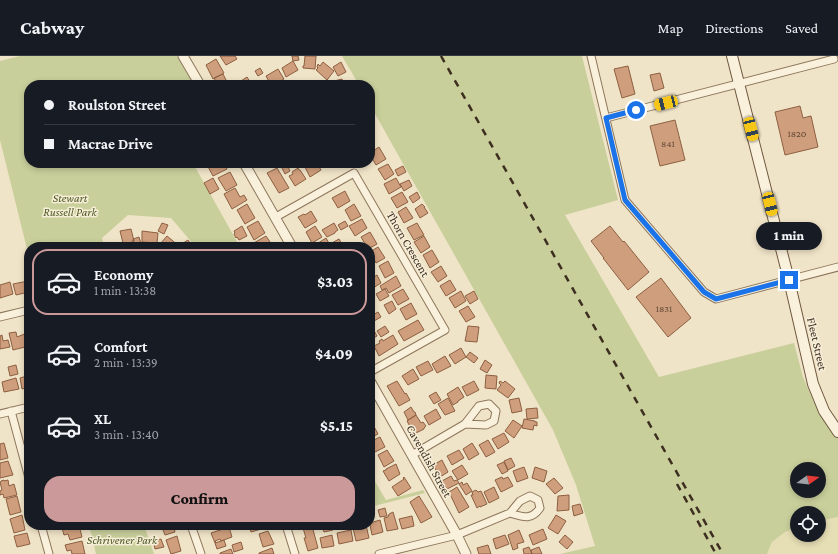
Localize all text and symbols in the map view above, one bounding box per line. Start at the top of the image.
text: Cabway [20,17,84,38]
text: Map [658,20,683,36]
text: Directions [705,20,763,36]
text: Saved [785,20,818,36]
car [653,94,679,112]
text: Roulston Street [68,97,166,113]
route start [627,101,645,119]
car [742,116,760,142]
house number: 1820 [787,128,807,139]
text: Macrae Drive [68,136,153,152]
house number: 841 [661,138,675,149]
park label: Stewart Russell Park [43,191,97,219]
car [761,191,779,217]
street label: Thorn Crescent [384,209,433,280]
callout: 1 min [756,222,822,250]
text: 1 min [774,228,804,243]
icon: car [46,264,82,300]
text: Economy [94,267,153,283]
route end [780,271,798,289]
text: $3.03 [317,274,353,290]
text: 1 min · 13:38 [94,283,156,298]
house number: 1831 [656,303,672,314]
street label: Fleet Street [804,316,830,373]
icon: car [46,336,82,372]
text: Comfort [94,339,148,355]
text: $4.09 [315,346,353,362]
text: 2 min · 13:39 [94,355,158,370]
icon: car [46,408,82,444]
text: XL [94,411,111,427]
text: $5.15 [320,418,353,434]
street label: Cavendish Street [403,422,455,501]
text: 3 min · 13:40 [94,427,159,442]
north arrow [790,462,826,498]
map controls [790,462,826,542]
button: Confirm [44,476,355,522]
button: locate [790,506,826,542]
park label: Schrivener Park [87,533,158,547]

